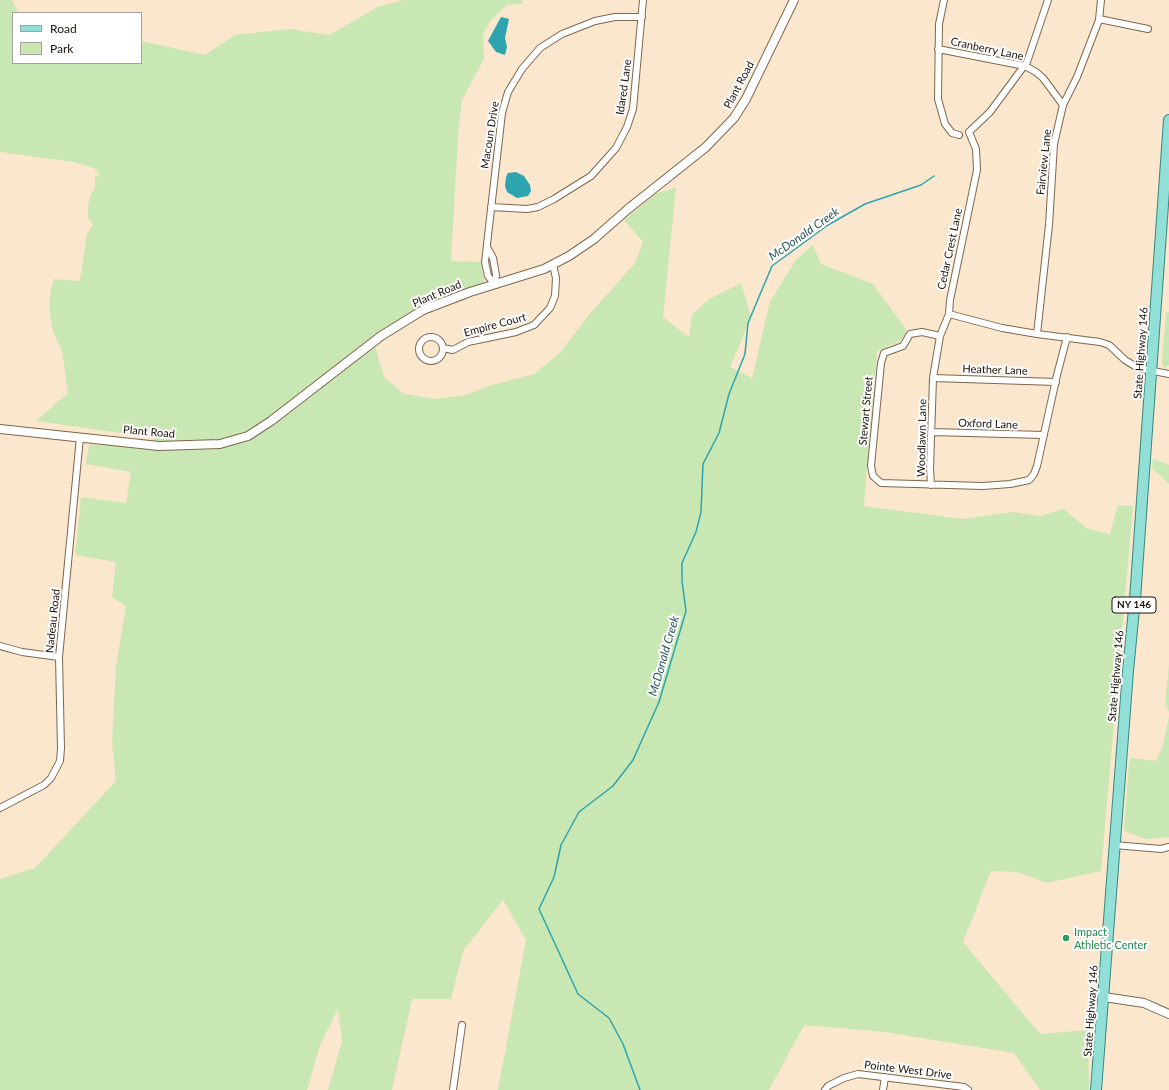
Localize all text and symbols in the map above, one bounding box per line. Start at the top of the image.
legend [12,12,142,64]
text: Road [50,21,77,36]
street label: Cranberry Lane [949,35,1025,63]
text: Park [50,41,73,56]
street label: Idared Lane [614,58,634,116]
street label: Plant Road [721,59,757,111]
street label: Macoun Drive [478,100,502,170]
street label: Fairview Lane [1034,128,1054,196]
water label: McDonald Creek [766,204,842,264]
street label: Cedar Crest Lane [935,207,965,291]
street label: Plant Road [411,278,463,310]
street label: State Highway 146 [1131,307,1151,399]
street label: Empire Court [462,310,528,340]
street label: Heather Lane [962,362,1028,378]
street label: Stewart Street [856,376,876,446]
street label: Woodlawn Lane [915,399,929,477]
street label: Oxford Lane [958,416,1018,432]
street label: Plant Road [123,423,175,441]
street label: Nadeau Road [43,588,63,654]
road number: NY 146 [1112,597,1156,613]
water label: McDonald Creek [646,614,682,698]
street label: State Highway 146 [1105,630,1127,722]
place label: Impact Athletic Center [1074,925,1147,951]
marker: Impact Athletic Center [1061,933,1071,943]
street label: State Highway 146 [1081,965,1101,1057]
street label: Pointe West Drive [863,1058,953,1082]

